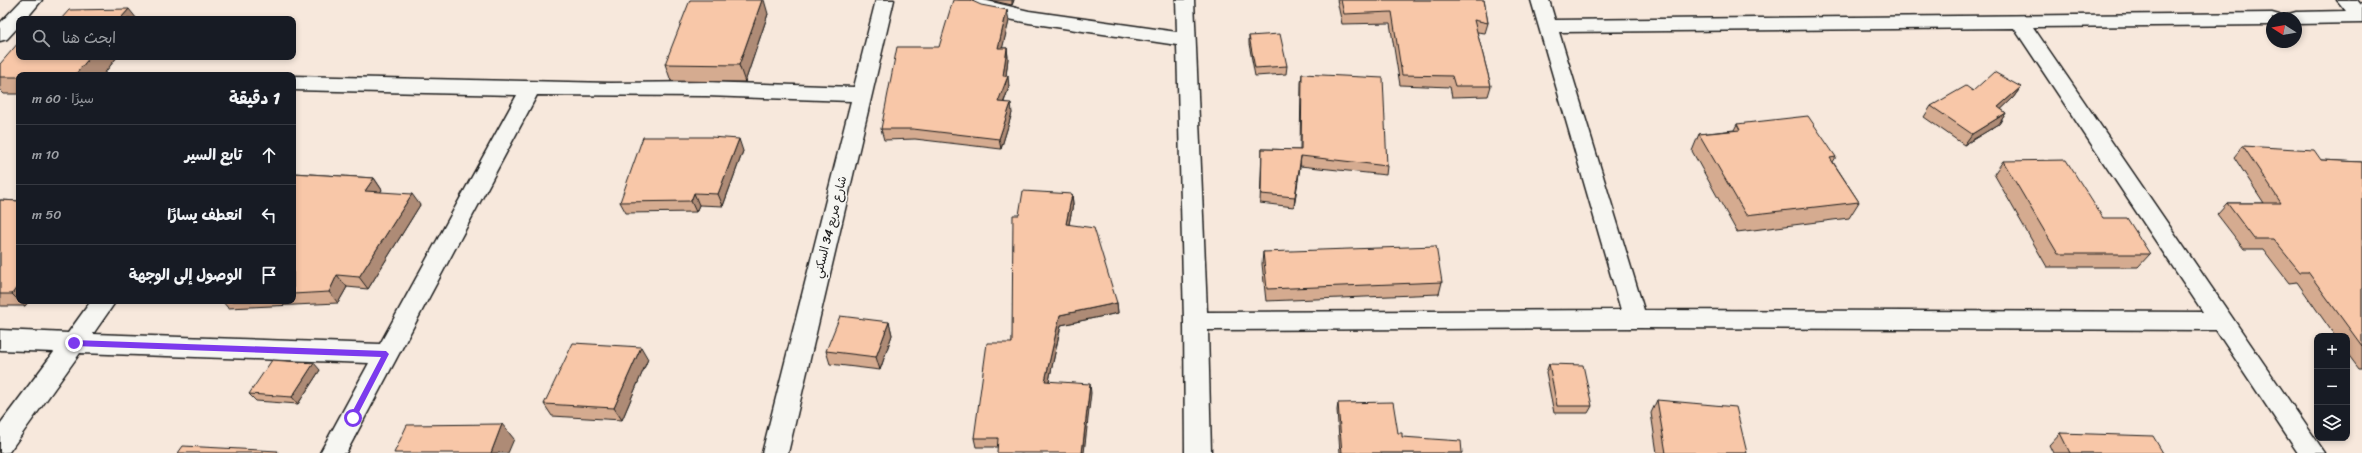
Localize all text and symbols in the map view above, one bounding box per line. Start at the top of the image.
north arrow [2266,12,2302,48]
search box [16,16,296,60]
text: ابحث هنا [62,25,116,51]
icon: search [30,27,52,49]
text: 1 دقيقة [229,83,280,113]
text: سيرًا · 60 m [32,87,94,110]
text: تابع السير [185,142,242,168]
text: 10 m [32,143,59,166]
icon: ahead [258,144,280,166]
street label: شارع مربع 34 السكني [807,174,853,280]
text: انعطف يسارًا [167,202,242,228]
text: 50 m [32,203,62,226]
icon: left [258,204,280,226]
text: الوصول إلى الوجهة [129,262,242,288]
icon: arrive [258,264,280,286]
map controls [2314,333,2350,441]
button: + [2314,333,2350,369]
route end [65,334,83,352]
button: − [2314,369,2350,405]
button: layers [2314,405,2350,441]
route start [344,409,362,427]

